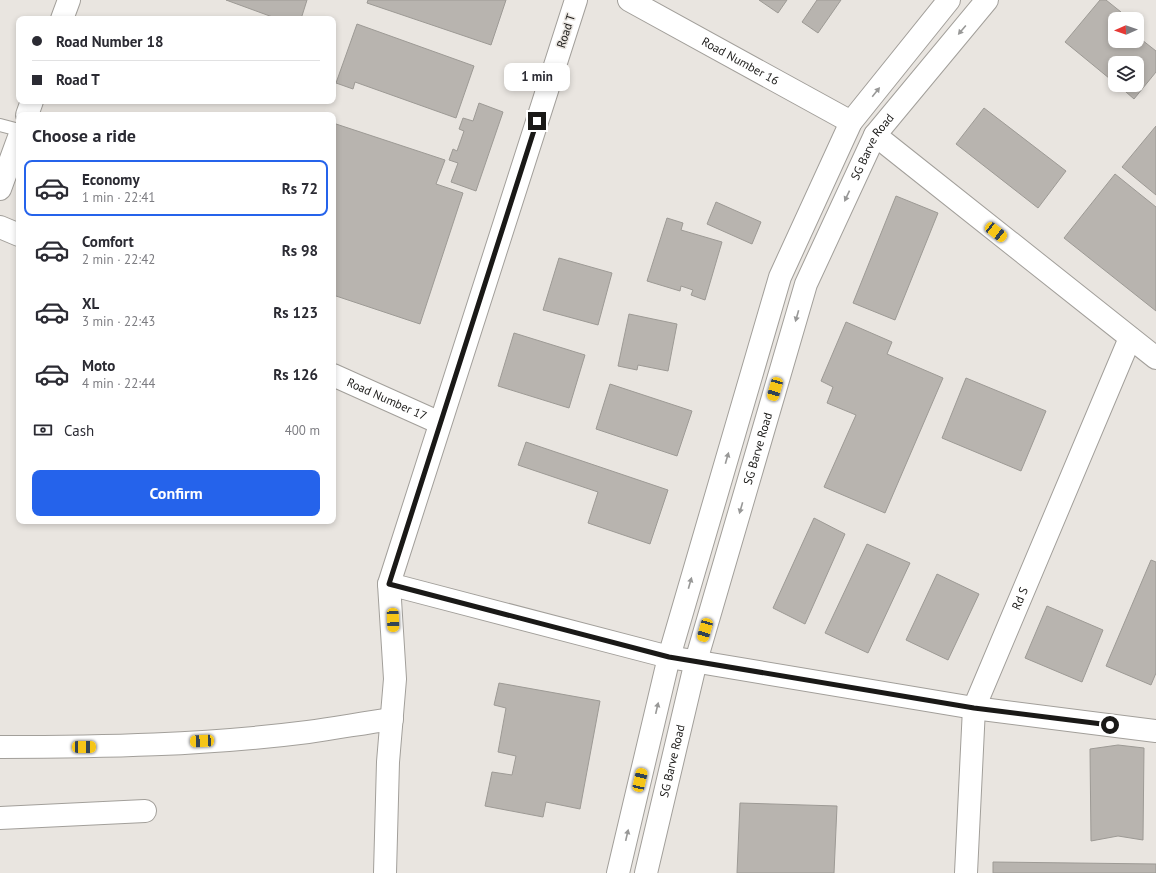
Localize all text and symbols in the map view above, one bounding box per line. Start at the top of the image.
street label: Road T [553,12,578,50]
north arrow [1108,12,1144,48]
map controls [1108,12,1144,92]
one-way arrow [958,25,967,35]
text: Road Number 18 [56,32,163,51]
street label: Road Number 16 [699,33,782,88]
button: layers [1108,56,1144,92]
callout: 1 min [504,63,570,91]
text: 1 min [521,68,553,85]
text: Road T [56,70,100,89]
one-way arrow [871,86,880,97]
street label: SG Barve Road [847,110,897,182]
route end [528,112,546,130]
text: Choose a ride [32,124,136,147]
icon: car [34,170,70,206]
text: Economy [82,170,140,189]
text: Rs 72 [282,179,318,198]
text: 1 min · 22:41 [82,189,155,206]
one-way arrow [844,190,850,202]
car [983,220,1009,244]
icon: car [34,232,70,268]
text: Comfort [82,232,134,251]
text: Rs 98 [282,241,318,260]
text: 2 min · 22:42 [82,251,155,268]
icon: car [34,294,70,330]
text: XL [82,294,99,313]
text: Rs 123 [273,303,318,322]
one-way arrow [794,310,800,322]
text: 3 min · 22:43 [82,313,155,330]
icon: car [34,356,70,392]
text: Moto [82,356,115,375]
text: Rs 126 [273,365,318,384]
street label: Road Number 17 [345,374,429,423]
text: 4 min · 22:44 [82,375,155,392]
car [766,376,784,402]
street label: SG Barve Road [740,411,775,486]
icon: cash [32,419,54,441]
text: Cash [64,421,94,440]
text: 400 m [285,422,320,439]
one-way arrow [724,452,730,464]
button: Confirm [32,470,320,516]
one-way arrow [738,502,744,514]
one-way arrow [687,577,693,589]
street label: Rd S [1008,585,1031,612]
car [387,608,399,632]
car [696,617,714,643]
one-way arrow [654,702,660,715]
route start [1101,716,1119,734]
street label: SG Barve Road [656,723,688,799]
car [190,734,214,748]
car [72,741,96,753]
car [631,767,649,793]
one-way arrow [624,829,630,841]

